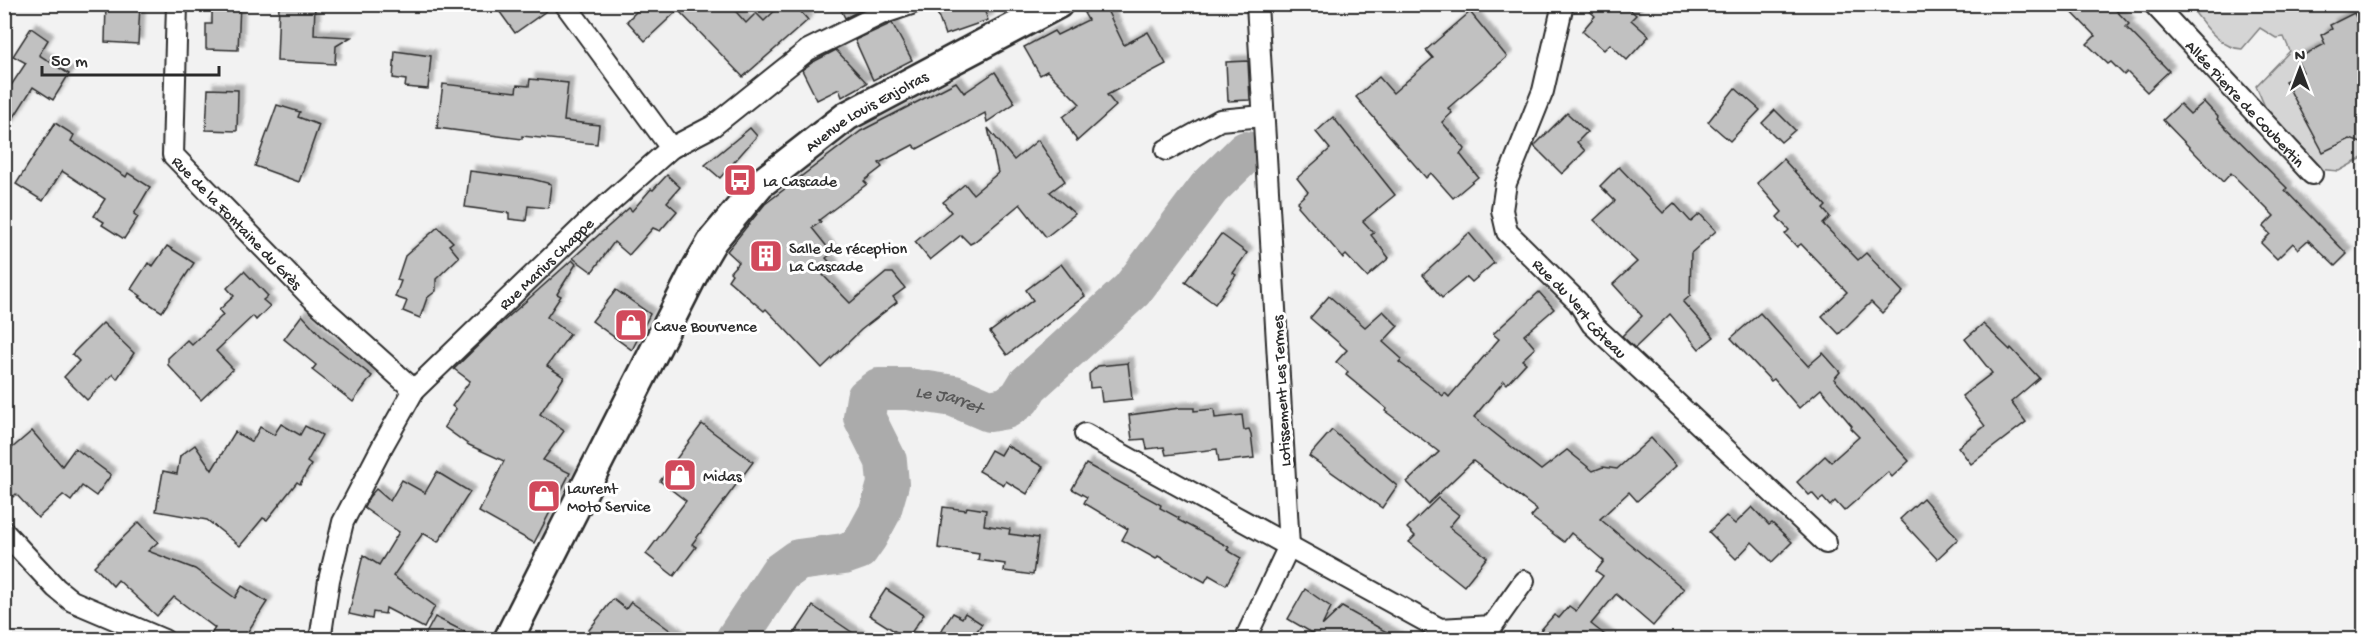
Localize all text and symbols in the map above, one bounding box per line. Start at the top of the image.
street label: Allée Pierre de Coubertin [2180,38,2307,173]
scale bar [42,39,219,77]
north arrow [2270,39,2330,99]
text: N [2295,48,2306,67]
text: 50 m [51,52,88,73]
street label: Avenue Louis Enjolras [803,68,933,158]
street label: Rue de la Fontaine du Grès [166,153,305,296]
bus stop icon: La Cascade [722,162,758,198]
place label: La Cascade [763,174,838,193]
street label: Rue Marius Chappe [497,215,600,316]
building icon: Salle de réception La Cascade [748,238,784,274]
place label: Salle de réception La Cascade [789,241,908,278]
street label: Rue du Vert Côteau [1527,256,1629,365]
shop icon: Cave Bourvence [613,307,649,343]
street label: Lotissement Les Termes [1270,314,1297,467]
place label: Cave Bourvence [654,319,758,338]
water label: Le Jarret [914,382,989,421]
shop icon: Midas [662,457,698,493]
place label: Midas [703,469,743,488]
shop icon: Laurent Moto Service [526,478,562,514]
place label: Laurent Moto Service [567,481,651,518]

